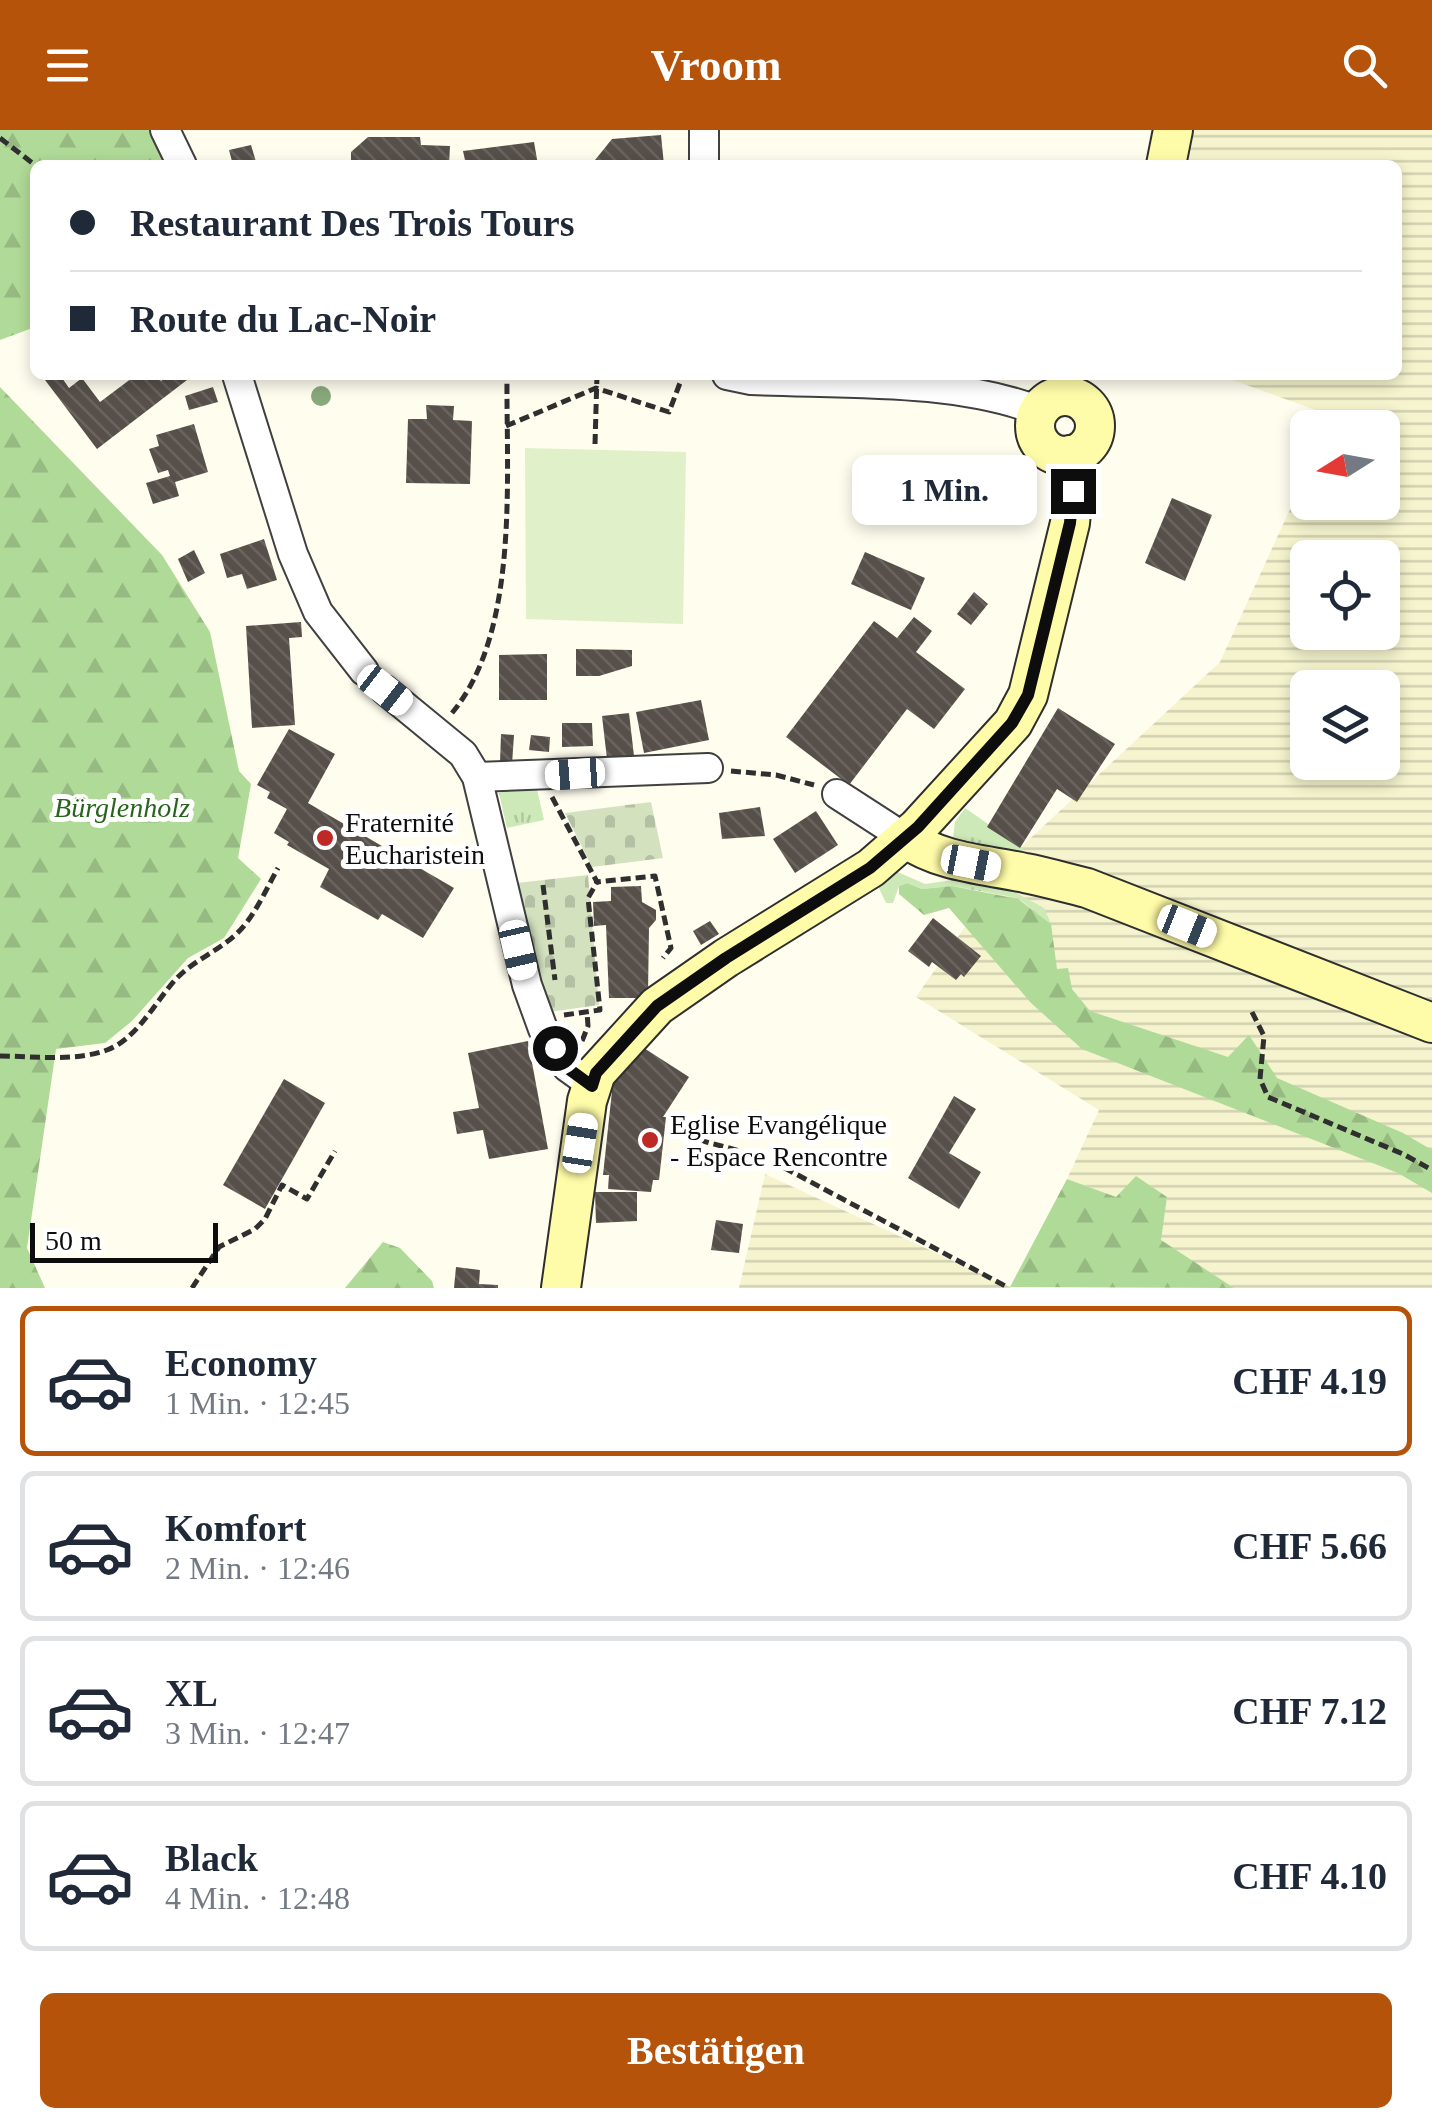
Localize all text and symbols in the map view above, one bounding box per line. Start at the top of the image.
icon: menu [40,38,95,93]
icon: search [1337,38,1392,93]
text: Vroom [651,40,781,90]
text: Restaurant Des Trois Tours [130,202,574,244]
text: Route du Lac-Noir [130,298,436,340]
north arrow [1290,410,1400,520]
map controls [1290,410,1400,780]
callout: 1 Min. [853,456,1038,526]
route end [1051,469,1096,514]
text: 1 Min. [900,472,989,508]
button: locate [1290,540,1400,650]
car [352,660,418,720]
button: layers [1290,670,1400,780]
car [544,757,606,791]
park label: Bürglenholz [54,792,190,823]
place label: Fraternité Eucharistein [345,807,485,870]
marker: Fraternité Eucharistein [314,827,336,849]
car [939,843,1003,883]
car [1154,901,1220,951]
car [497,917,539,983]
route start [533,1026,578,1071]
place label: Eglise Evangélique - Espace Rencontre [670,1109,888,1172]
car [560,1111,600,1175]
marker: Eglise Evangélique - Espace Rencontre [639,1129,661,1151]
scale bar [30,1218,218,1262]
text: 50 m [45,1225,102,1256]
icon: car [45,1336,135,1426]
text: Economy [165,1342,317,1384]
text: CHF 4.19 [1232,1360,1387,1402]
text: 1 Min. · 12:45 [165,1385,350,1421]
icon: car [45,1501,135,1591]
text: Komfort [165,1507,306,1549]
text: CHF 5.66 [1232,1525,1387,1567]
text: 2 Min. · 12:46 [165,1550,350,1586]
icon: car [45,1666,135,1756]
text: XL [165,1672,218,1714]
text: CHF 7.12 [1232,1690,1387,1732]
text: 3 Min. · 12:47 [165,1715,350,1751]
icon: car [45,1831,135,1921]
text: Black [165,1837,258,1879]
text: CHF 4.10 [1232,1855,1387,1897]
text: 4 Min. · 12:48 [165,1880,350,1916]
button: Bestätigen [40,1993,1392,2108]

